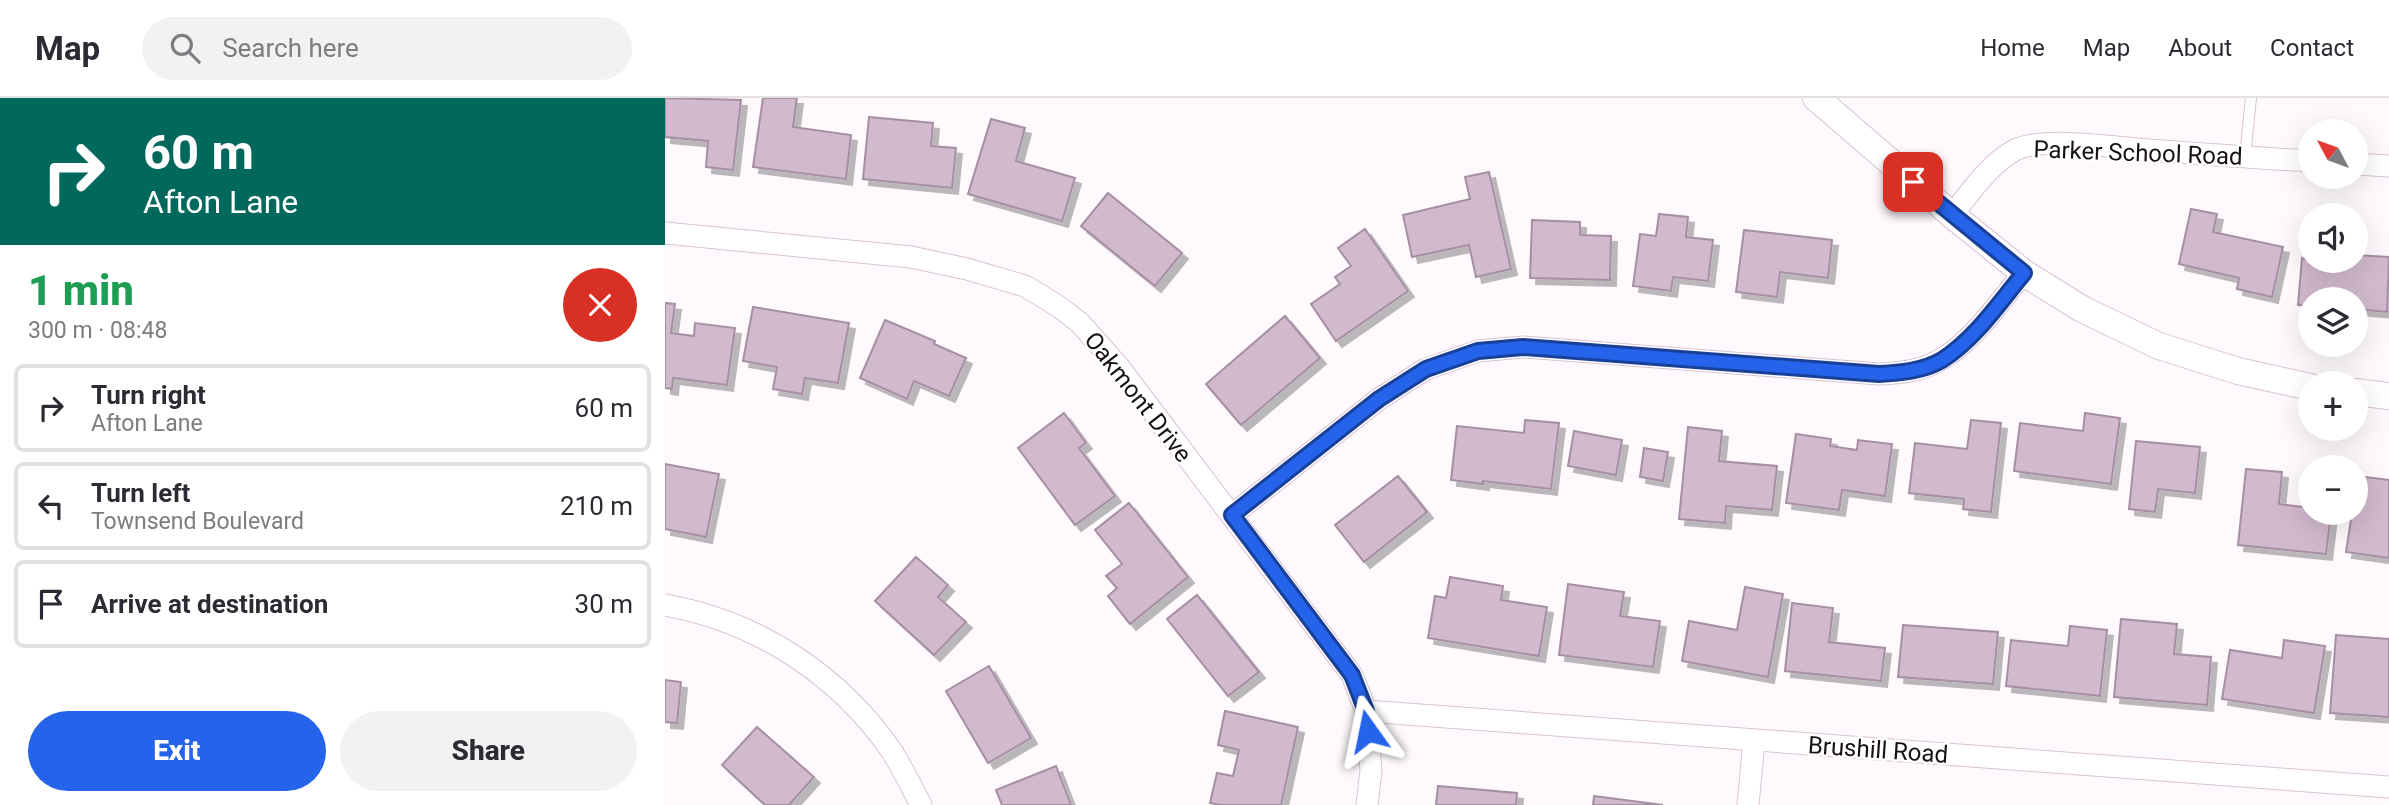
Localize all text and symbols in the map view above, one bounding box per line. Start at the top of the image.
search box [142,17,632,80]
text: Map [35,29,100,68]
icon: search [166,29,204,67]
text: Search here [222,33,359,63]
text: Home [1980,34,2045,62]
text: Map [2083,34,2130,62]
text: About [2168,34,2232,62]
text: Contact [2270,34,2354,62]
north arrow [2298,119,2368,189]
map controls [2298,119,2368,525]
text: 60 m [143,124,254,181]
icon: right [28,126,119,217]
street label: Parker School Road [2033,135,2243,171]
pin [1883,152,1943,212]
icon: arrive [1894,163,1932,201]
text: Afton Lane [143,183,298,221]
button: sound [2298,203,2368,273]
text: 1 min [28,266,134,315]
button: close [563,268,637,342]
button: layers [2298,287,2368,357]
text: 300 m · 08:48 [28,317,167,344]
street label: Oakmont Drive [1078,326,1198,468]
button: + [2298,371,2368,441]
text: Turn right [91,380,206,410]
icon: right [32,389,70,427]
text: 60 m [575,393,633,423]
text: Afton Lane [91,410,203,437]
button: − [2298,455,2368,525]
text: Turn left [91,478,190,508]
icon: left [32,487,70,525]
text: 210 m [560,491,633,521]
text: Townsend Boulevard [91,508,304,535]
icon: arrive [32,585,70,623]
text: Arrive at destination [91,589,328,619]
text: 30 m [575,589,633,619]
position arrow [1331,694,1405,768]
button: Exit [28,711,326,791]
button: Share [340,711,637,791]
street label: Brushill Road [1807,731,1949,769]

